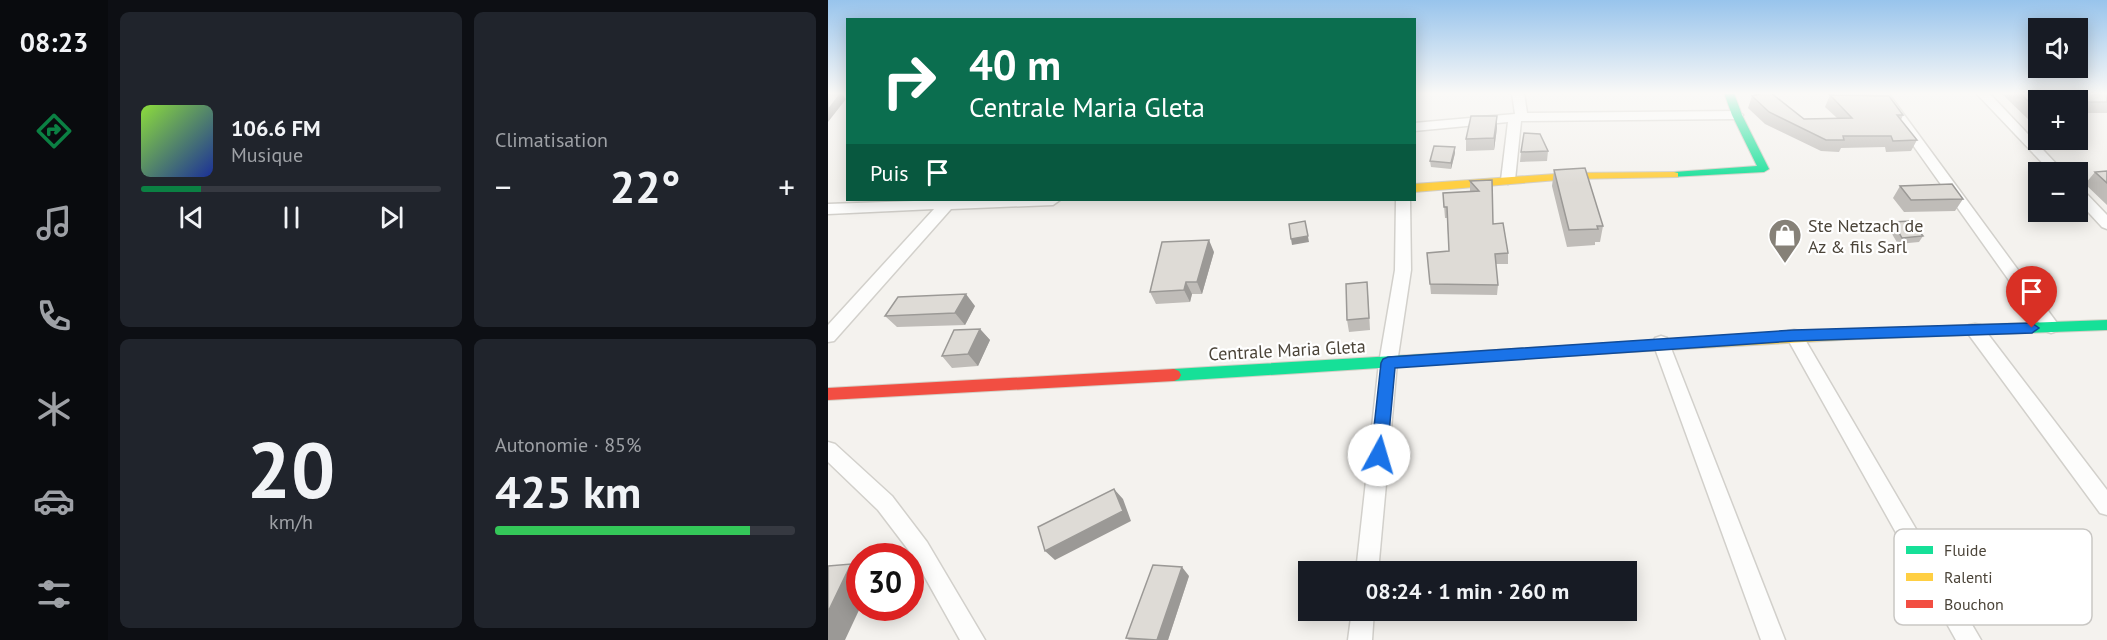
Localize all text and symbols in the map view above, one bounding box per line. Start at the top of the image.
map controls [2028,18,2088,222]
button: sound [2028,18,2088,78]
text: 08:23 [20,25,88,59]
text: 40 m [969,37,1061,92]
icon: right [870,42,948,120]
text: Centrale Maria Gleta [969,90,1205,124]
button: + [2028,90,2088,150]
icon: directions [33,110,75,152]
text: 106.6 FM [231,114,321,142]
text: Climatisation [495,127,608,153]
text: Musique [231,142,303,168]
icon: arrive [921,156,954,189]
text: 22° [610,157,680,215]
text: Puis [870,159,909,187]
button: − [2028,162,2088,222]
text: − [495,165,512,208]
text: + [778,165,795,208]
icon: previous [175,201,208,234]
icon: pause [275,201,308,234]
icon: next [375,201,408,234]
icon: music [33,202,75,244]
place label: Ste Netzach de Az & fils Sarl [1808,214,1923,258]
shop icon: Ste Netzach de Az & fils Sarl [1767,217,1803,264]
pin [2006,266,2057,328]
icon: arrive [2015,275,2048,308]
icon: phone [33,295,75,337]
street label: Centrale Maria Gleta [1208,334,1366,366]
icon: climate [33,388,75,430]
text: 20 [247,419,335,520]
position arrow [1347,423,1411,487]
text: Autonomie · 85% [495,432,641,458]
text: 425 km [495,462,641,520]
icon: car [33,480,75,522]
text: km/h [269,509,313,535]
legend [1894,529,2092,625]
text: Fluide [1944,540,1987,560]
speed limit sign: 30 [846,543,924,621]
text: Ralenti [1944,567,1993,587]
icon: filters [33,573,75,615]
text: 08:24 · 1 min · 260 m [1366,577,1569,605]
text: Bouchon [1944,594,2004,614]

